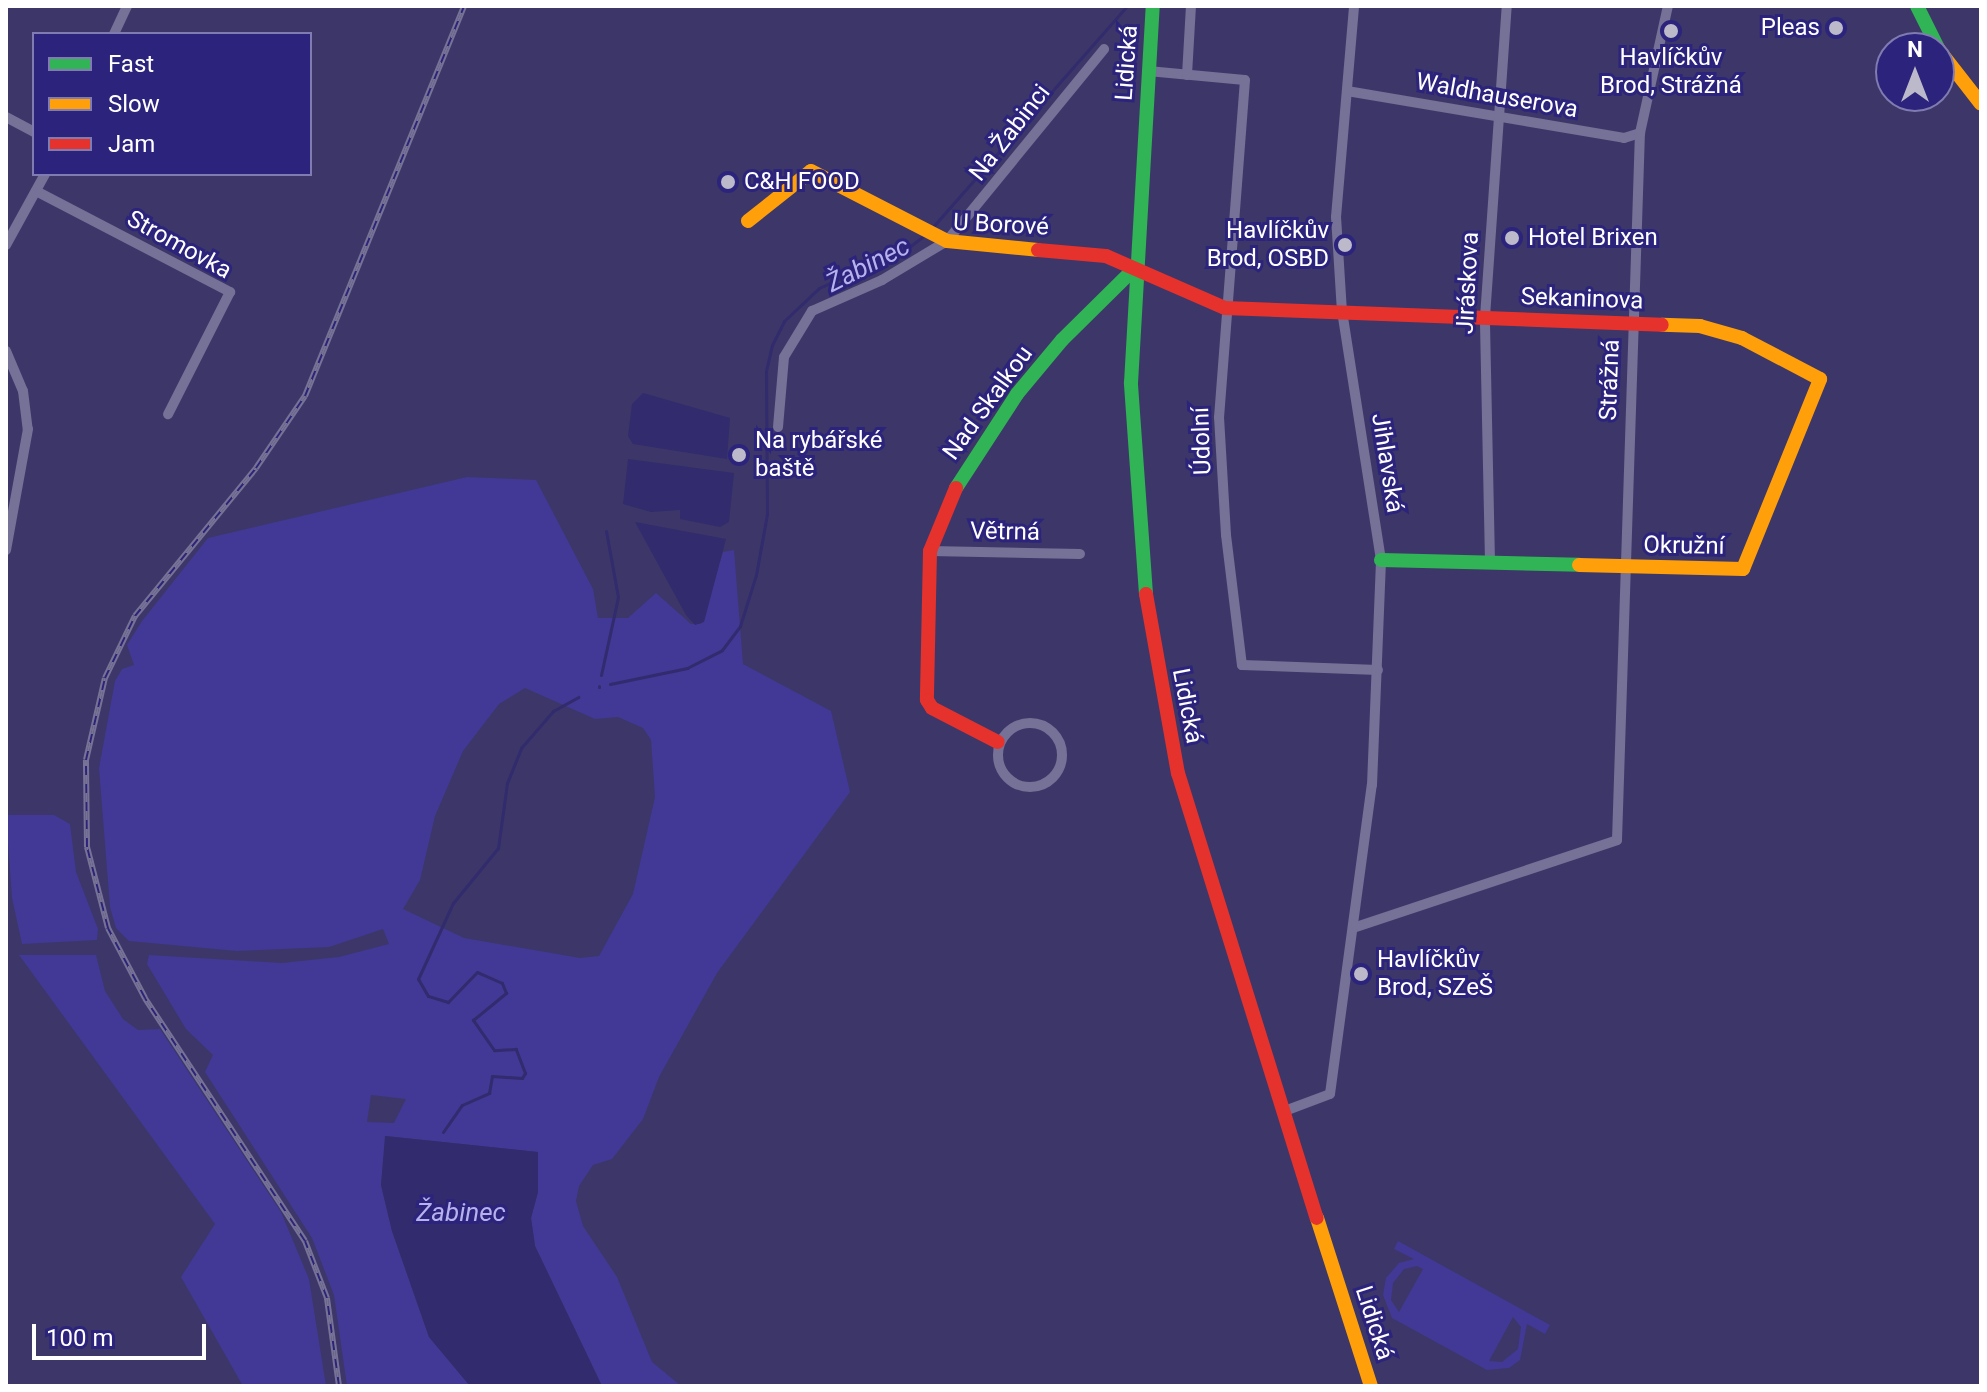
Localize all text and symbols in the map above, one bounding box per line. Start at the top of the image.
place label: Pleas [1761,14,1820,42]
marker: Pleas [1827,19,1845,37]
marker: Havlíčkův Brod, Strážná [1662,22,1680,40]
street label: Lidická [1110,24,1144,102]
legend [32,32,312,176]
north arrow [1875,32,1955,112]
text: N [1907,37,1923,62]
place label: Havlíčkův Brod, Strážná [1600,44,1742,100]
text: Fast [108,50,154,78]
street label: Waldhauserova [1414,68,1580,124]
street label: Na Žabinci [963,79,1057,187]
text: Slow [108,90,160,118]
text: Jam [108,130,155,158]
place label: C&H FOOD [744,168,860,196]
marker: C&H FOOD [719,173,737,191]
street label: Stromovka [122,205,236,285]
street label: U Borové [952,208,1050,242]
place label: Havlíčkův Brod, OSBD [1207,217,1329,273]
place label: Hotel Brixen [1528,224,1658,252]
marker: Hotel Brixen [1503,229,1521,247]
water label: Žabinec [821,231,915,299]
street label: Jiráskova [1451,231,1485,335]
marker: Havlíčkův Brod, OSBD [1336,236,1354,254]
street label: Sekaninova [1520,282,1644,316]
street label: Strážná [1594,339,1626,421]
street label: Nad Skalkou [937,340,1039,466]
street label: Údolní [1186,407,1218,475]
street label: Jihlavská [1365,411,1409,515]
place label: Na rybářské baště [755,427,883,483]
marker: Na rybářské baště [730,446,748,464]
street label: Větrná [970,517,1040,547]
street label: Okružní [1643,531,1725,561]
street label: Lidická [1166,666,1208,746]
place label: Havlíčkův Brod, SZeŠ [1377,946,1493,1002]
marker: Havlíčkův Brod, SZeŠ [1352,965,1370,983]
water label: Žabinec [416,1197,506,1229]
street label: Lidická [1349,1282,1399,1364]
scale bar [36,1308,210,1358]
text: 100 m [46,1324,113,1352]

